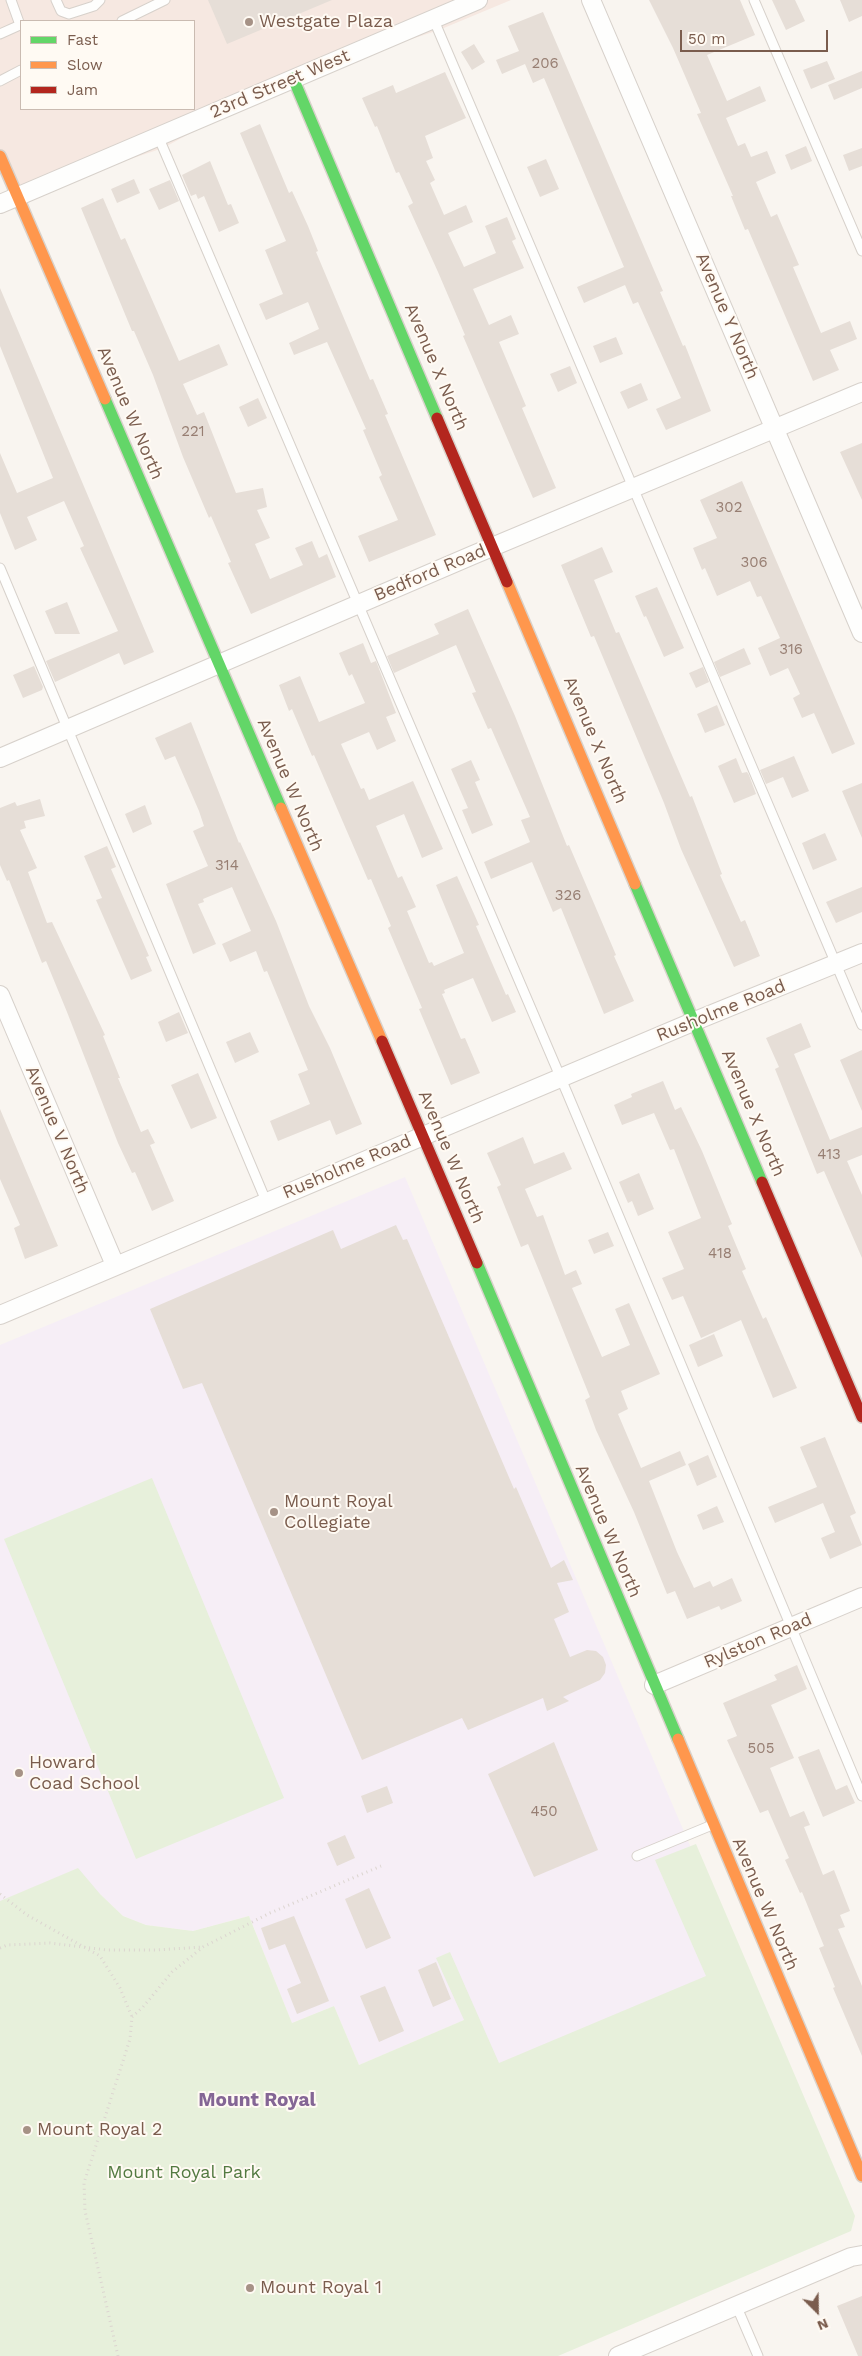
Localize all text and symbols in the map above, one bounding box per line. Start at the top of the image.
place label: Westgate Plaza [259,11,393,33]
marker: Westgate Plaza [243,16,255,28]
legend [20,20,195,110]
scale bar [682,20,830,52]
text: 50 m [688,30,725,48]
text: Fast [67,31,98,49]
street label: 23rd Street West [207,45,353,123]
house number: 206 [531,55,559,73]
text: Slow [67,56,103,74]
text: Jam [67,81,98,99]
street label: Avenue Y North [691,249,763,383]
street label: Avenue X North [399,300,473,434]
street label: Avenue W North [92,343,168,483]
house number: 221 [181,423,205,441]
house number: 302 [716,499,742,517]
street label: Bedford Road [371,540,489,606]
house number: 306 [740,554,768,572]
house number: 316 [779,641,803,659]
street label: Avenue X North [558,673,632,807]
street label: Avenue W North [252,715,328,855]
house number: 314 [215,857,239,875]
house number: 326 [555,887,581,905]
street label: Rusholme Road [653,975,789,1047]
street label: Avenue X North [716,1046,790,1180]
street label: Avenue V North [20,1063,94,1197]
street label: Avenue W North [413,1087,489,1227]
street label: Rusholme Road [280,1130,414,1204]
house number: 413 [817,1146,841,1164]
house number: 418 [708,1245,732,1263]
street label: Avenue W North [570,1461,646,1601]
place label: Mount Royal Collegiate [284,1491,393,1534]
marker: Mount Royal Collegiate [268,1506,280,1518]
street label: Rylston Road [701,1609,815,1673]
house number: 505 [748,1740,774,1758]
place label: Howard Coad School [29,1752,140,1795]
marker: Howard Coad School [13,1767,25,1779]
house number: 450 [530,1803,558,1821]
street label: Avenue W North [727,1834,803,1974]
district label: Mount Royal [198,2089,316,2111]
place label: Mount Royal 2 [37,2119,162,2141]
marker: Mount Royal 2 [21,2124,33,2136]
park label: Mount Royal Park [107,2162,261,2184]
place label: Mount Royal 1 [260,2277,382,2299]
marker: Mount Royal 1 [244,2282,256,2294]
north arrow [792,2286,842,2336]
text: N [815,2315,831,2334]

